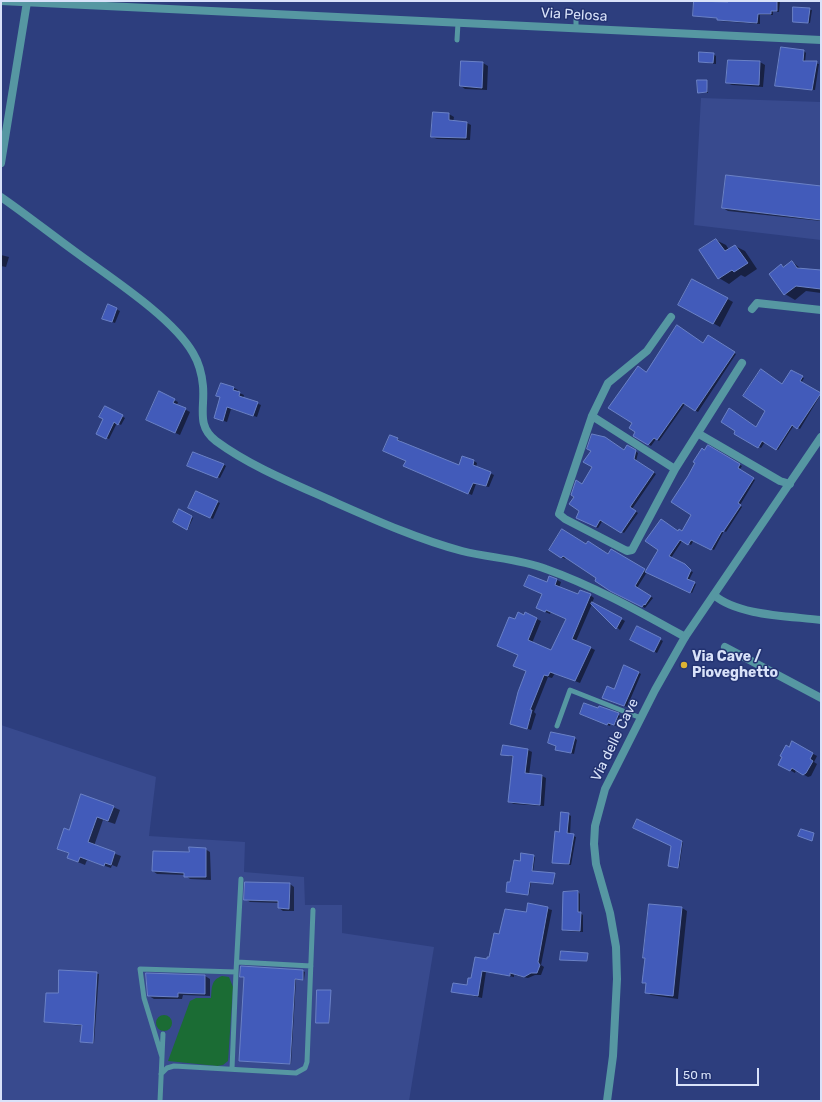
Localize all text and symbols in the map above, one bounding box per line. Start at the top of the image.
street label: Via Pelosa [540,5,608,25]
place label: Via Cave / Pioveghetto [692,649,778,682]
marker: Via Cave / Pioveghetto [679,660,689,670]
street label: Via delle Cave [588,696,642,784]
scale bar [678,1060,761,1086]
text: 50 m [683,1068,711,1082]

